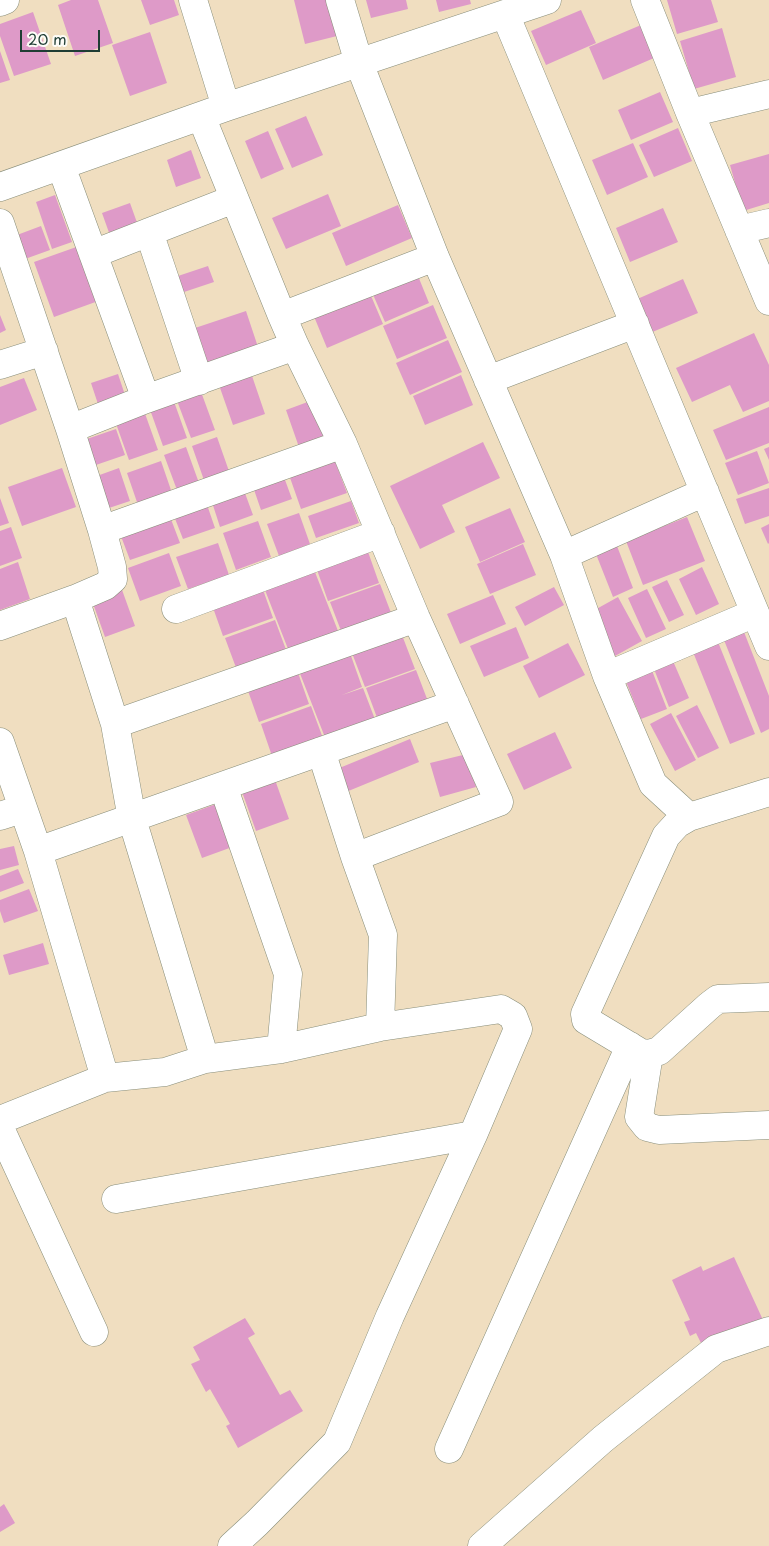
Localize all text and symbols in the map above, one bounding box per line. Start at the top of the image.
scale bar [22,20,102,52]
text: 20 m [28,27,67,50]

